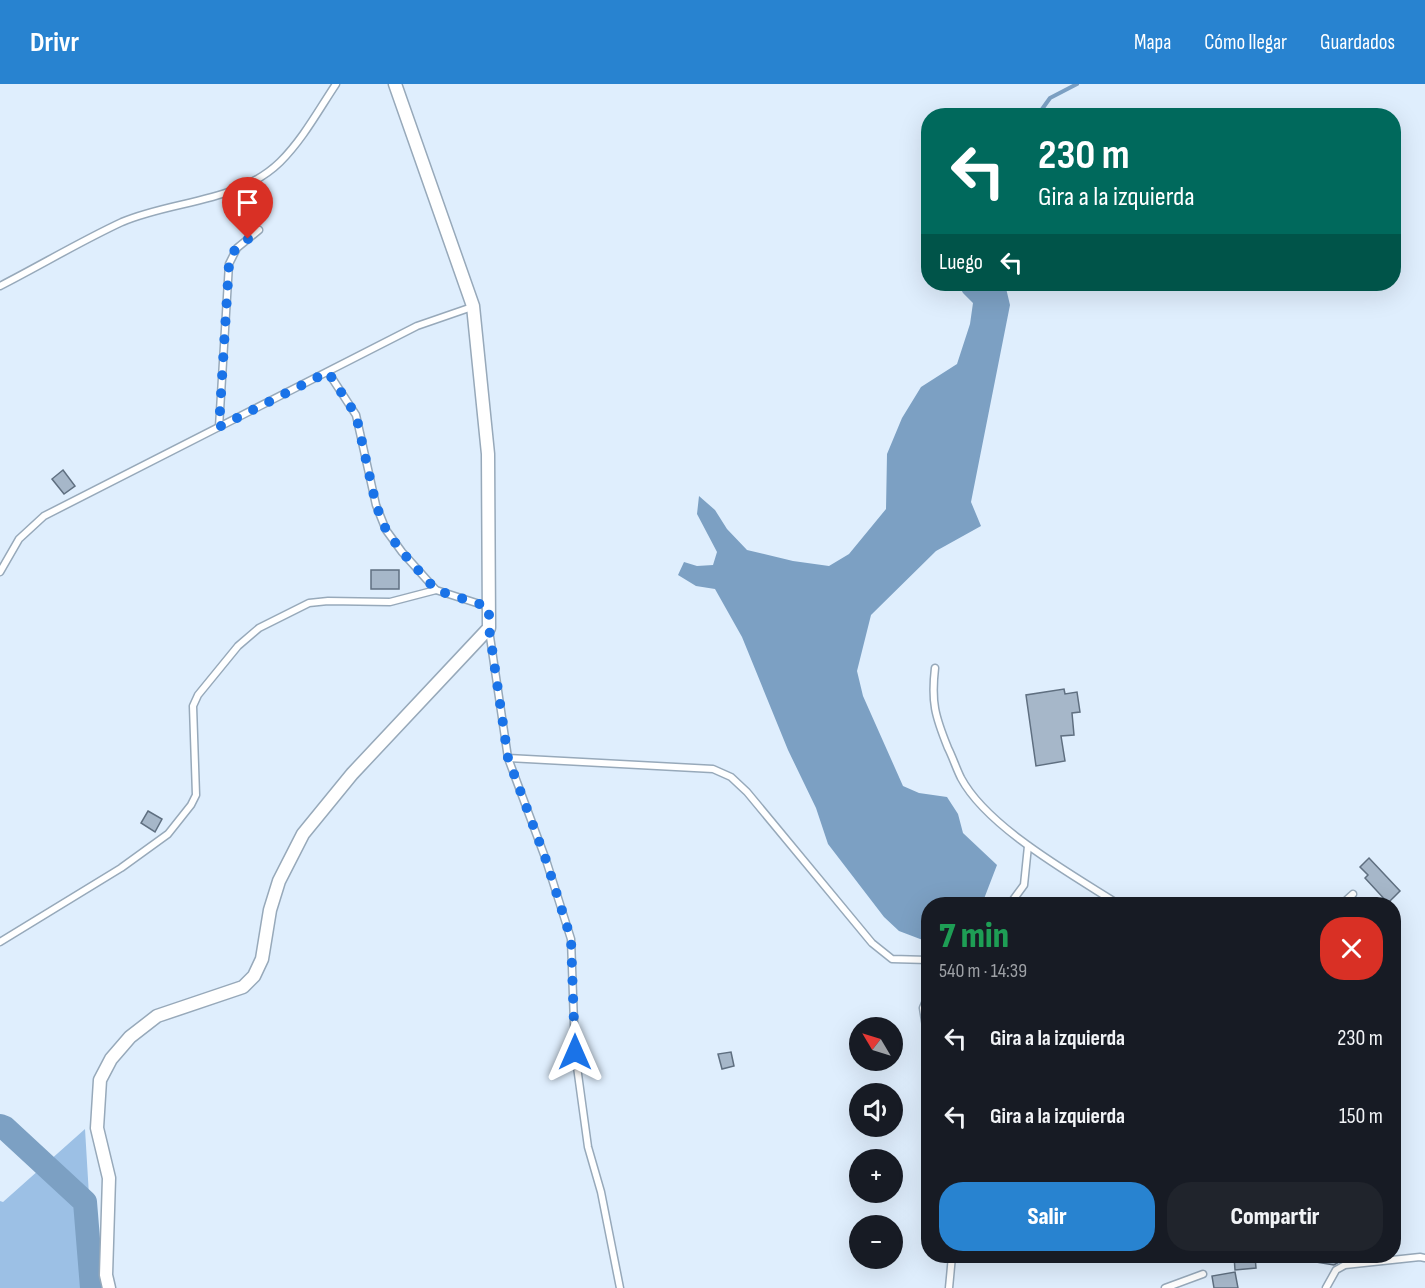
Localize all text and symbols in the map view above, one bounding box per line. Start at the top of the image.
text: Drivr [30,26,79,59]
text: Mapa [1134,30,1171,55]
text: Cómo llegar [1204,30,1287,55]
text: Guardados [1320,30,1395,55]
text: 230 m [1038,130,1130,181]
icon: left [939,132,1017,210]
pin [222,177,273,239]
text: Gira a la izquierda [1038,181,1195,213]
icon: arrive [231,186,264,219]
icon: left [995,246,1028,279]
text: Luego [939,249,983,276]
text: 7 min [939,915,1009,958]
button: close [1320,917,1383,980]
text: 540 m · 14:39 [939,959,1027,983]
north arrow [849,1017,903,1071]
map controls [849,1017,903,1269]
position arrow [543,1020,607,1084]
icon: left [939,1022,972,1055]
text: Gira a la izquierda [990,1025,1125,1052]
text: 230 m [1337,1025,1383,1052]
button: sound [849,1083,903,1137]
icon: left [939,1100,972,1133]
text: Gira a la izquierda [990,1103,1125,1130]
text: 150 m [1339,1103,1383,1130]
button: + [849,1149,903,1203]
button: Salir [939,1182,1155,1251]
button: Compartir [1167,1182,1383,1251]
button: − [849,1215,903,1269]

